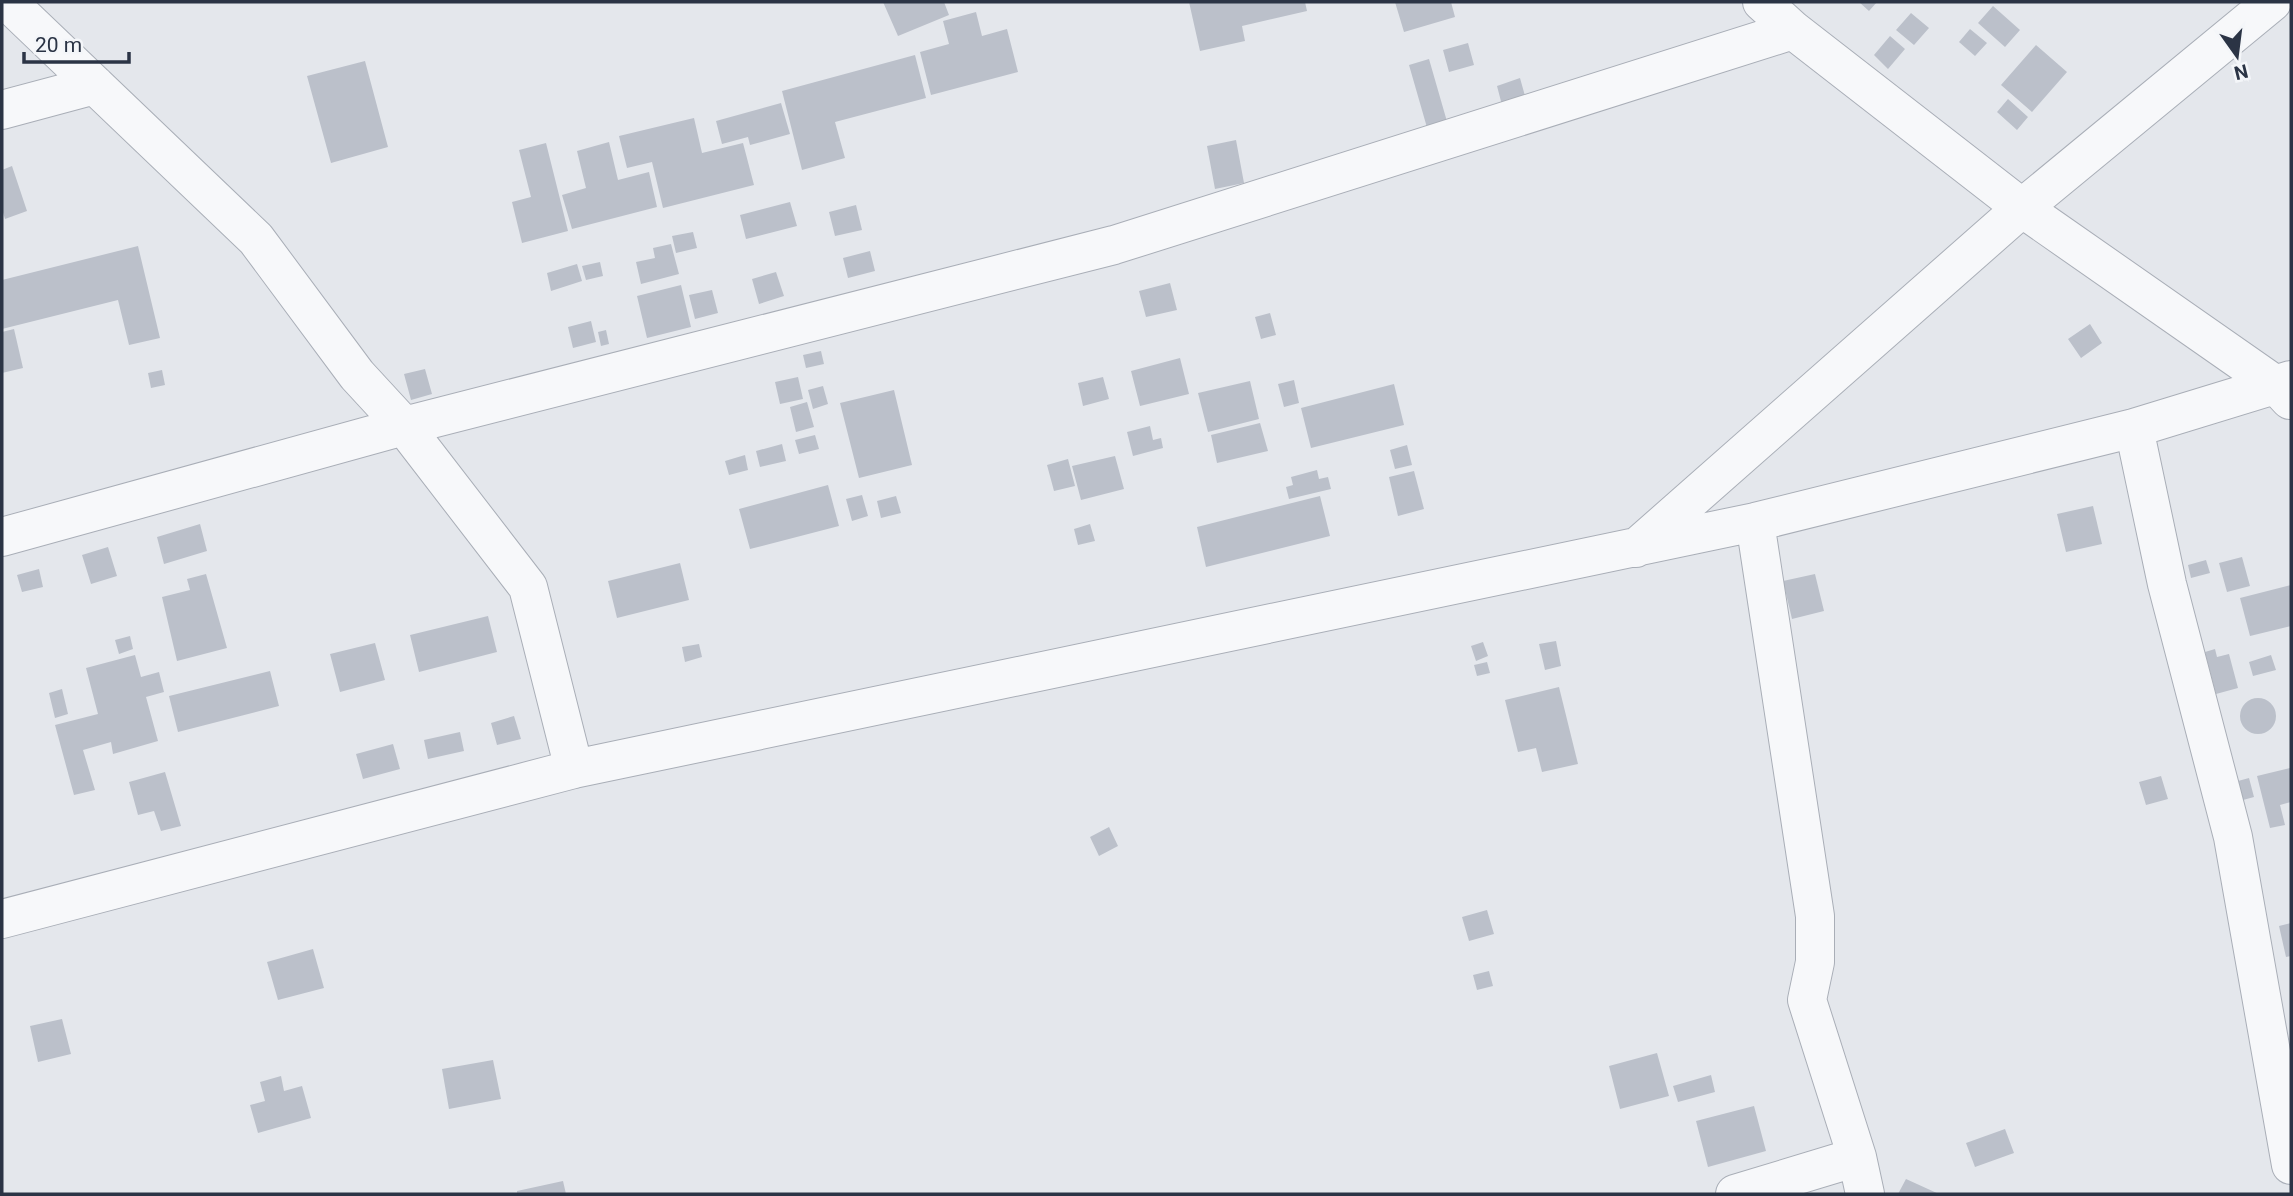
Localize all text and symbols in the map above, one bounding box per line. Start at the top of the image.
scale bar [24,21,130,65]
north arrow [2202,21,2272,91]
text: 20 m [35,33,82,57]
text: N [2232,59,2250,85]

